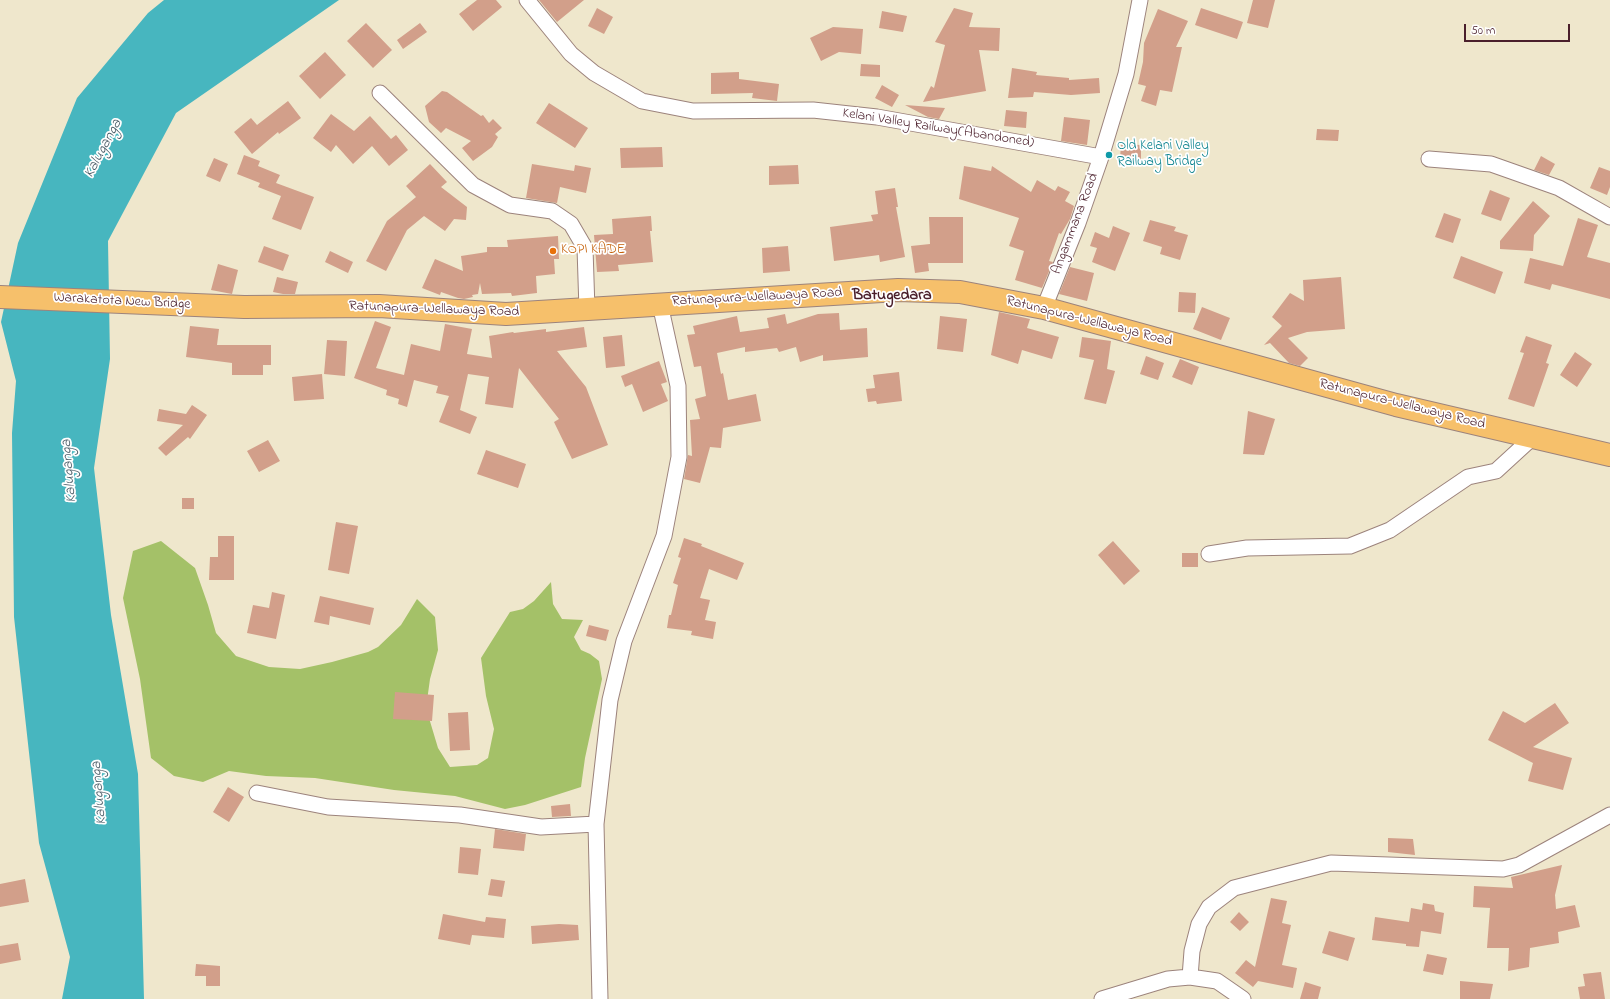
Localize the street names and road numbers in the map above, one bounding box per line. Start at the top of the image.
street label: Kelani Valley Railway(Abandoned) [841,106,1035,152]
street label: Angammana Road [1049,171,1103,277]
street label: Ratunapura-Wellawaya Road [671,285,843,311]
street label: Warakatota New Bridge [53,290,191,314]
street label: Ratunapura-Wellawaya Road [1004,293,1174,351]
street label: Ratunapura-Wellawaya Road [348,299,520,321]
street label: Ratunapura-Wellawaya Road [1317,376,1487,434]

